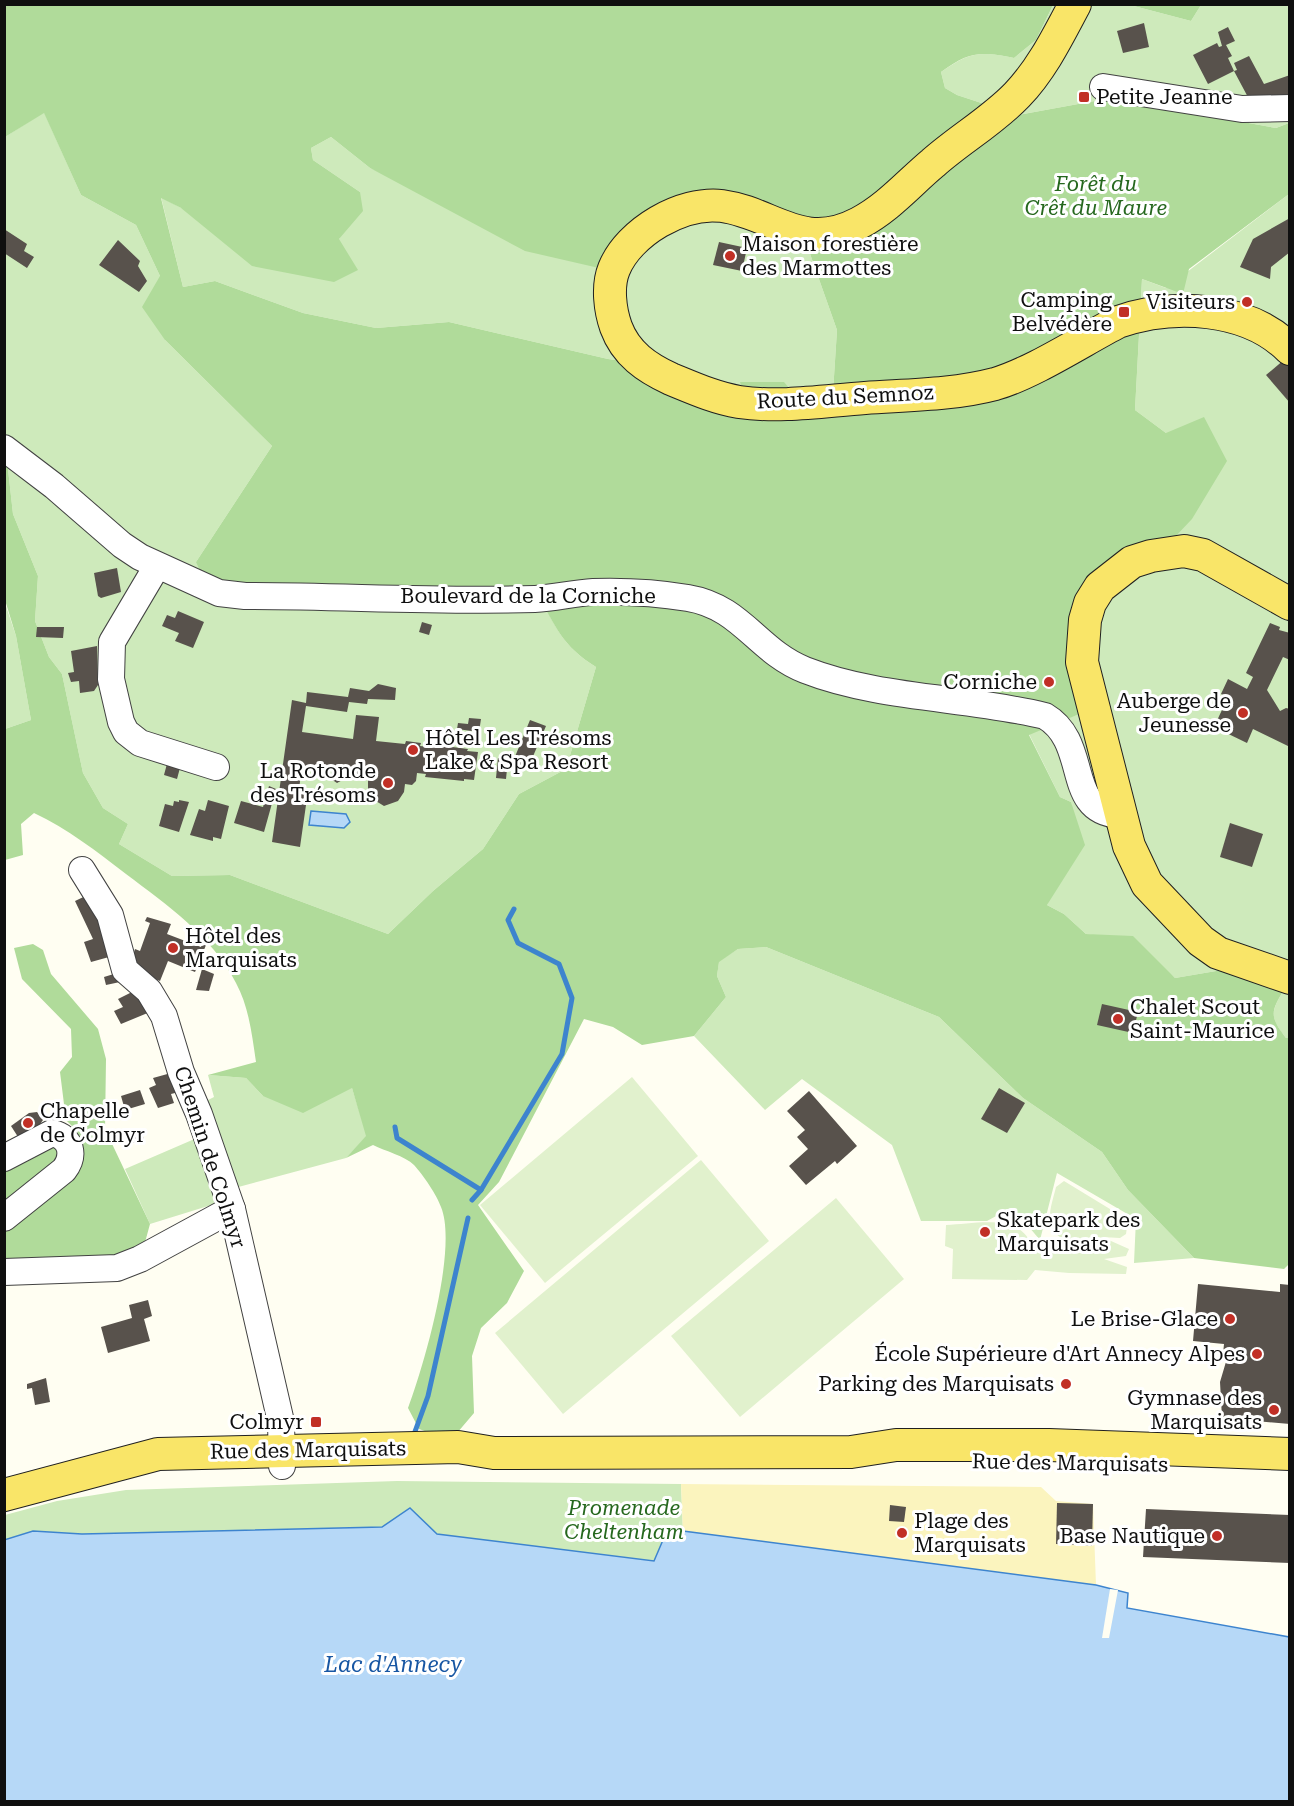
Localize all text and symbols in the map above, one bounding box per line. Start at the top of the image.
place label: Petite Jeanne [1096,85,1233,109]
marker: Petite Jeanne [1077,90,1091,104]
park label: Forêt du Crêt du Maure [1025,172,1167,220]
place label: Maison forestière des Marmottes [742,232,919,280]
marker: Maison forestière des Marmottes [723,249,737,263]
place label: Camping Belvédère [1012,288,1112,336]
place label: Visiteurs [1146,290,1235,314]
marker: Visiteurs [1240,295,1254,309]
marker: Camping Belvédère [1117,305,1131,319]
street label: Route du Semnoz [756,380,934,414]
street label: Boulevard de la Corniche [400,584,656,608]
place label: Corniche [943,670,1037,694]
marker: Corniche [1042,675,1056,689]
place label: Auberge de Jeunesse [1117,689,1231,737]
marker: Auberge de Jeunesse [1236,706,1250,720]
place label: Hôtel Les Trésoms Lake & Spa Resort [425,726,612,774]
marker: Hôtel Les Trésoms Lake & Spa Resort [406,743,420,757]
place label: La Rotonde des Trésoms [250,759,376,807]
marker: La Rotonde des Trésoms [381,776,395,790]
place label: Hôtel des Marquisats [185,924,297,972]
marker: Hôtel des Marquisats [166,941,180,955]
place label: Chalet Scout Saint-Maurice [1130,995,1275,1043]
marker: Chalet Scout Saint-Maurice [1111,1012,1125,1026]
street label: Chemin de Colmyr [169,1063,251,1251]
place label: Chapelle de Colmyr [40,1099,145,1147]
marker: Chapelle de Colmyr [21,1116,35,1130]
place label: Skatepark des Marquisats [997,1208,1140,1256]
marker: Skatepark des Marquisats [978,1225,992,1239]
place label: Le Brise-Glace [1071,1307,1218,1331]
marker: Le Brise-Glace [1223,1312,1237,1326]
place label: École Supérieure d'Art Annecy Alpes [874,1341,1245,1366]
marker: École Supérieure d'Art Annecy Alpes [1250,1347,1264,1361]
place label: Parking des Marquisats [818,1372,1054,1396]
marker: Parking des Marquisats [1059,1377,1073,1391]
place label: Gymnase des Marquisats [1127,1386,1262,1434]
marker: Gymnase des Marquisats [1267,1403,1281,1417]
place label: Colmyr [229,1410,304,1434]
marker: Colmyr [309,1415,323,1429]
street label: Rue des Marquisats [210,1436,406,1464]
street label: Rue des Marquisats [972,1449,1168,1477]
park label: Promenade Cheltenham [564,1496,684,1544]
place label: Plage des Marquisats [914,1509,1026,1557]
place label: Base Nautique [1060,1524,1205,1548]
marker: Plage des Marquisats [895,1526,909,1540]
marker: Base Nautique [1210,1529,1224,1543]
water label: Lac d'Annecy [323,1652,463,1677]

